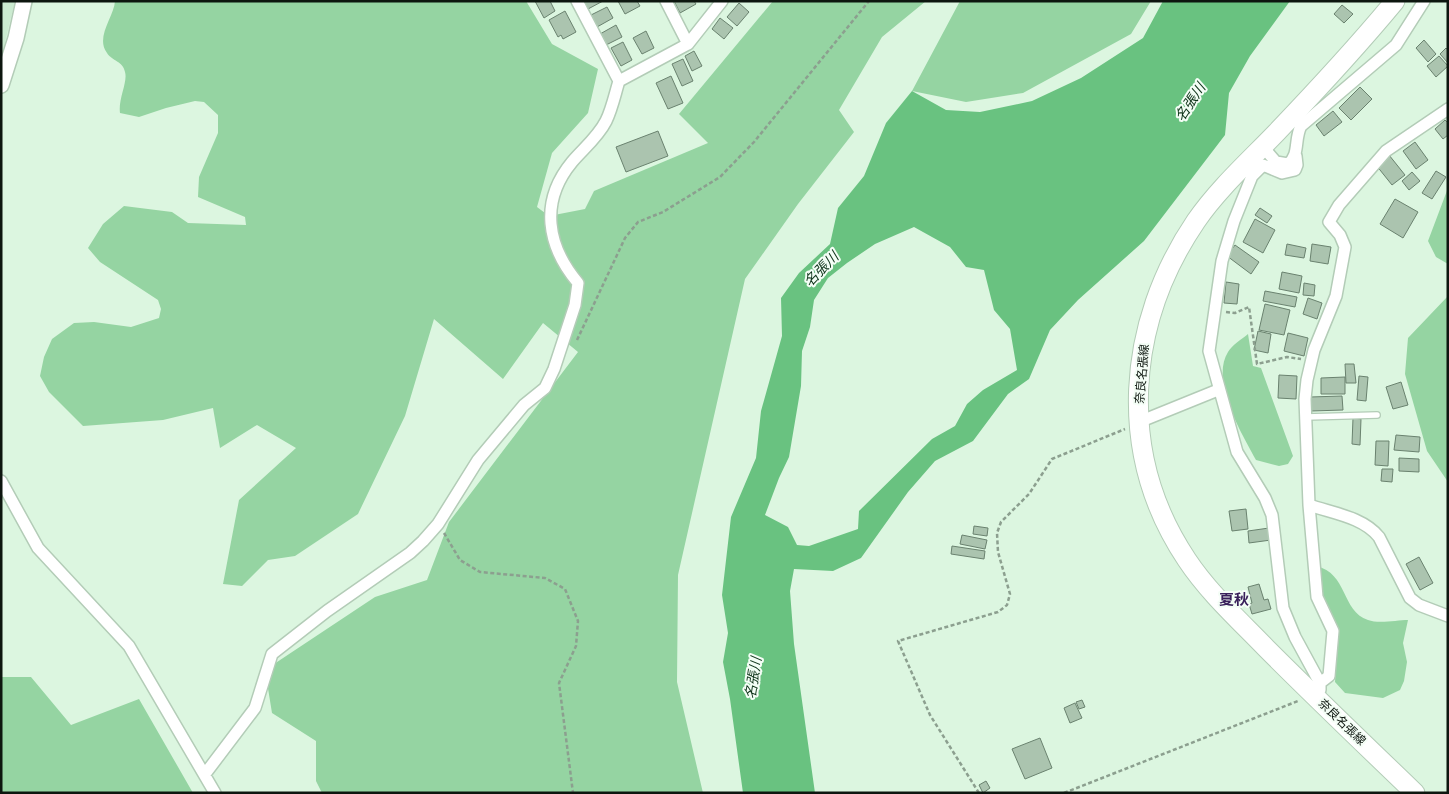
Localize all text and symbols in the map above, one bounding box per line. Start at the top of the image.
water label: 名張川 [1172,78,1210,124]
water label: 名張川 [800,247,844,290]
street label: 奈良名張線 [1132,343,1152,405]
district label: 夏秋 [1219,591,1249,609]
water label: 名張川 [742,654,765,700]
street label: 奈良名張線 [1316,696,1368,748]

